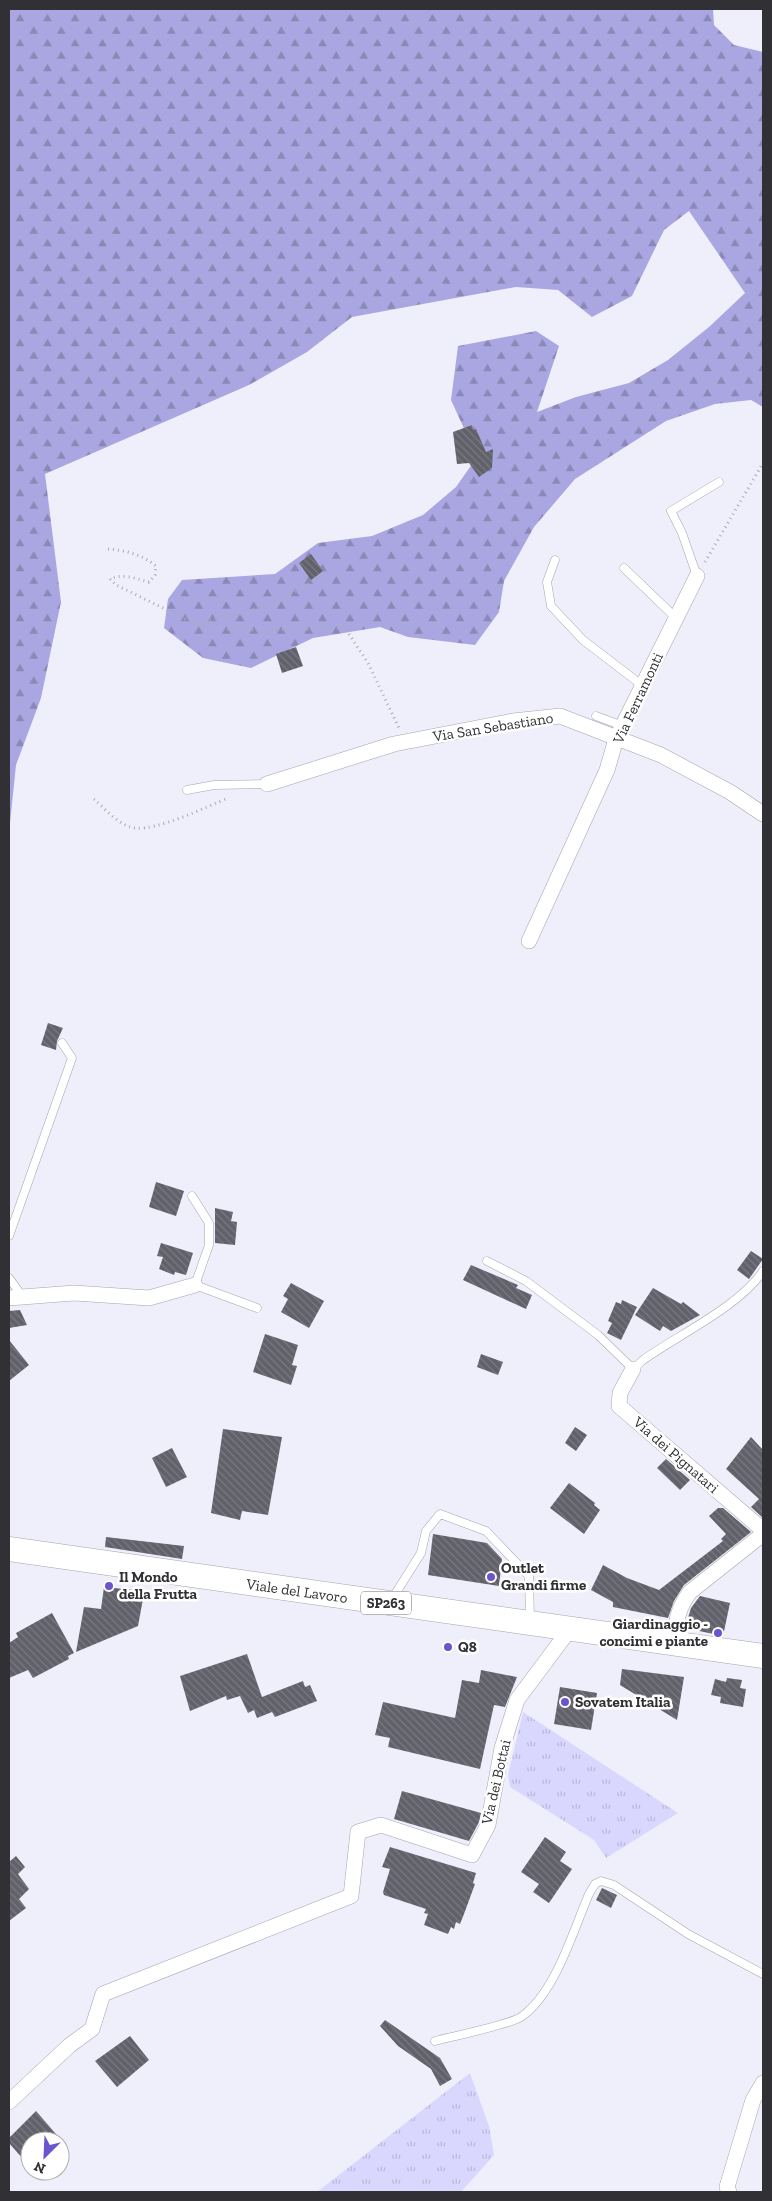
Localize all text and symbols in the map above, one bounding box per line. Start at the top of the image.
street label: Via Ferramonti [609,650,667,747]
street label: Via San Sebastiano [431,709,555,746]
street label: Via dei Pignatari [629,1412,722,1497]
place label: Outlet Grandi firme [501,1559,586,1594]
place label: Il Mondo della Frutta [119,1568,198,1603]
marker: Outlet Grandi firme [485,1571,497,1583]
street label: Viale del Lavoro [244,1575,349,1607]
marker: Il Mondo della Frutta [103,1580,115,1592]
road number: SP263 [361,1592,411,1615]
place label: Giardinaggio - concimi e piante [599,1615,708,1650]
marker: Giardinaggio - concimi e piante [712,1627,724,1639]
place label: Q8 [458,1638,477,1656]
marker: Q8 [442,1641,454,1653]
place label: Sovatem Italia [575,1693,671,1711]
marker: Sovatem Italia [559,1696,571,1708]
street label: Via dei Bottai [477,1738,514,1827]
north arrow [20,2131,70,2181]
text: N [31,2157,48,2177]

